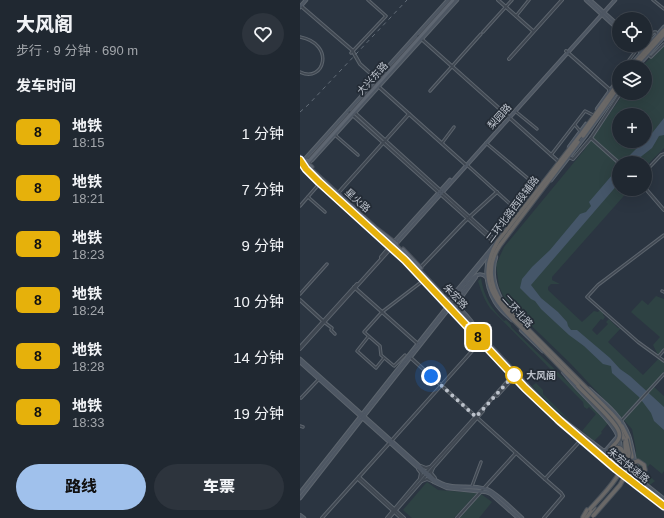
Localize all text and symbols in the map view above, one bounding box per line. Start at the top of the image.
map controls [612,12,652,196]
button: locate [612,12,652,52]
button: heart [242,13,284,55]
text: 大风阁 [16,14,73,35]
text: 步行 · 9 分钟 · 690 m [16,43,138,58]
street label: 大兴东路 [355,60,390,97]
button: layers [612,60,652,100]
text: 发车时间 [16,77,76,94]
street label: 梨园路 [485,102,513,131]
button: + [612,108,652,148]
text: 地铁 [72,117,102,134]
text: 8 [34,124,42,140]
text: 1 分钟 [241,125,284,142]
text: 18:15 [72,135,105,150]
button: − [612,156,652,196]
text: 地铁 [72,173,102,190]
street label: 二环北路西段辅路 [484,174,541,245]
text: 8 [34,180,42,196]
text: 7 分钟 [241,181,284,198]
street label: 星火路 [343,186,372,214]
text: 18:21 [72,191,105,206]
text: 地铁 [72,229,102,246]
text: 8 [34,236,42,252]
text: 9 分钟 [241,237,284,254]
text: 18:23 [72,247,105,262]
street label: 朱宏路 [441,282,470,311]
text: 地铁 [72,285,102,302]
text: 8 [34,292,42,308]
text: 10 分钟 [233,293,284,310]
street label: 二环北路 [500,293,535,330]
text: 18:24 [72,303,105,318]
line badge: 8 [465,324,491,350]
text: 8 [474,329,482,345]
text: 地铁 [72,341,102,358]
text: 8 [34,348,42,364]
text: 14 分钟 [233,349,284,366]
text: 18:28 [72,359,105,374]
your location [421,366,441,386]
marker: 大风阁 [505,366,523,384]
place label: 大风阁 [526,370,556,381]
text: 地铁 [72,397,102,414]
text: 8 [34,404,42,420]
text: 19 分钟 [233,405,284,422]
text: 18:33 [72,415,105,430]
street label: 朱宏快速路 [606,445,652,485]
button: 路线 [16,464,146,510]
button: 车票 [154,464,284,510]

